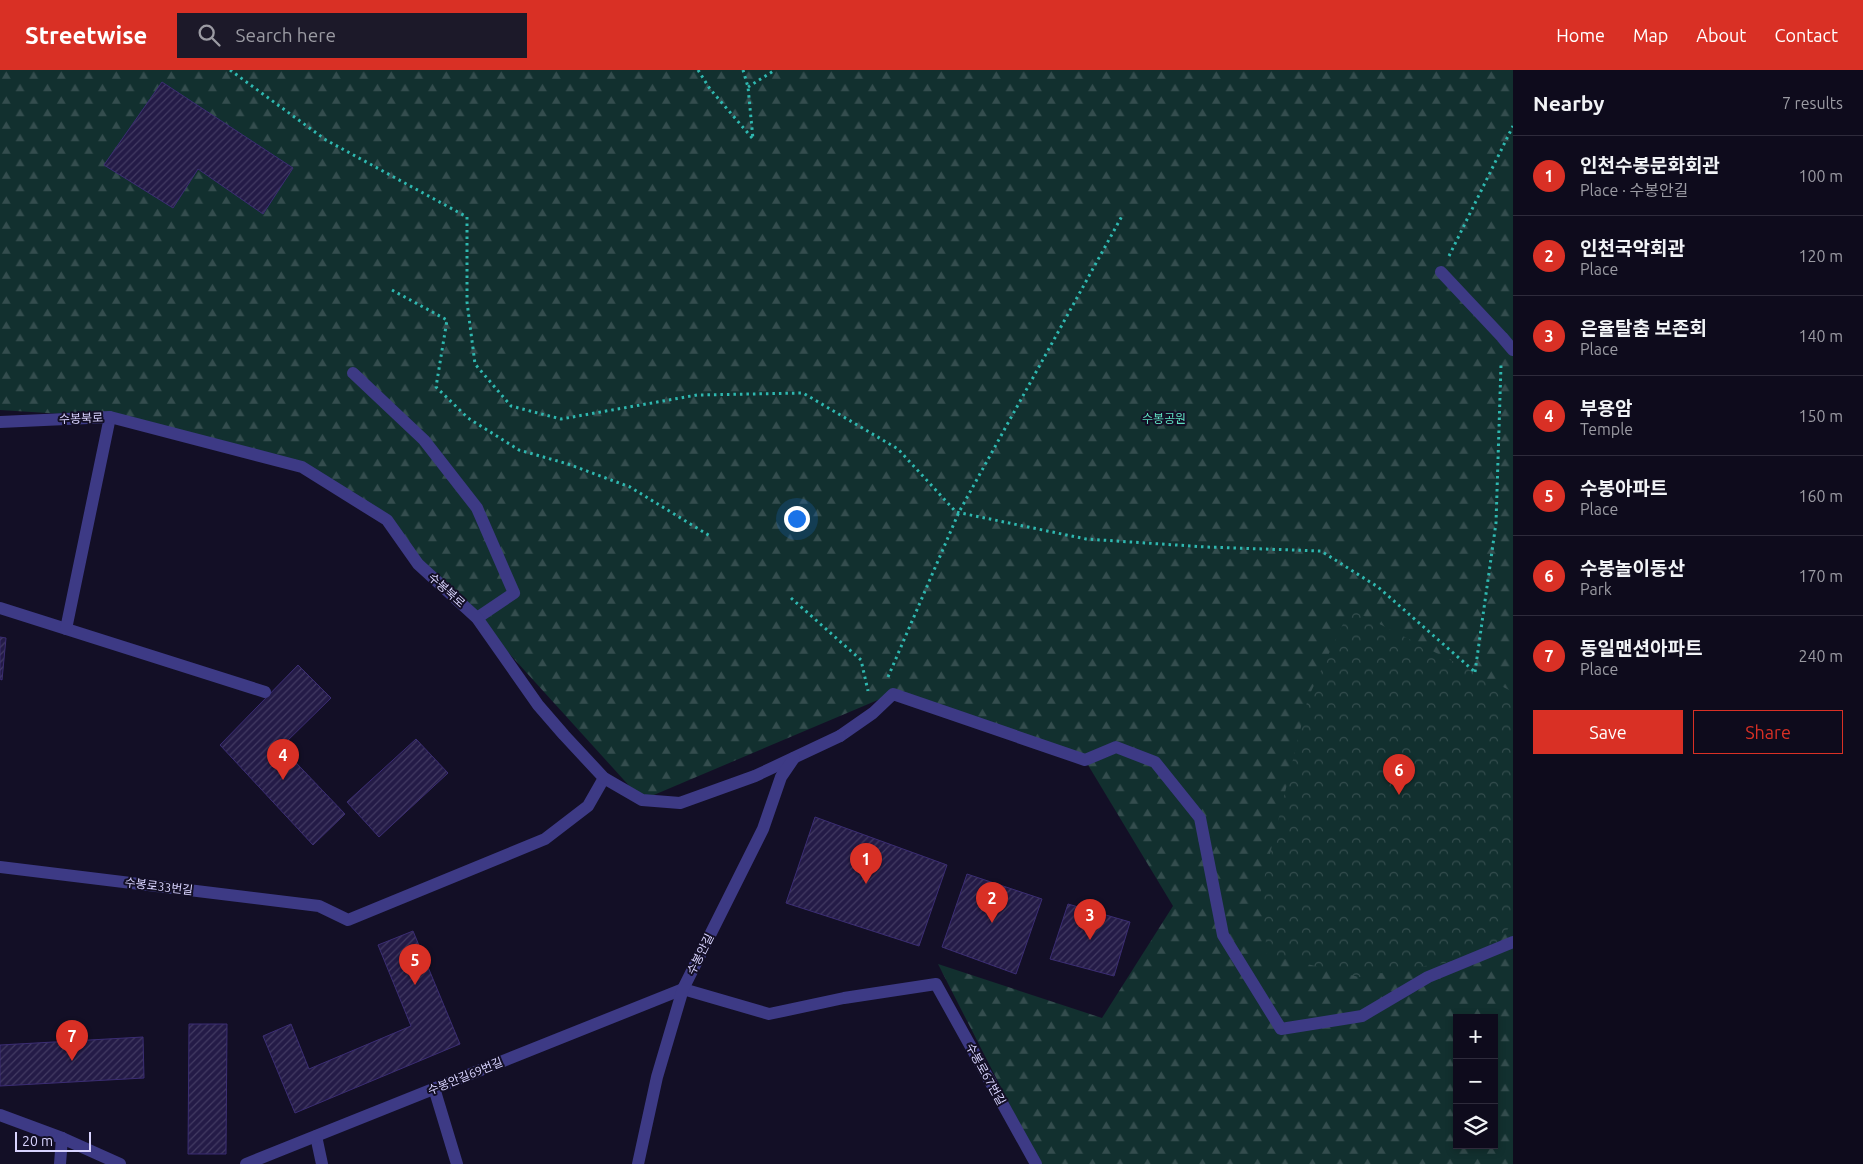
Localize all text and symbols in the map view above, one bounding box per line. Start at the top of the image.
search box [177,13,527,58]
icon: search [195,21,223,49]
text: Streetwise [25,22,147,49]
text: Search here [235,24,336,46]
text: Home [1556,25,1605,45]
text: Map [1633,25,1668,45]
text: About [1696,25,1746,45]
text: Contact [1774,25,1838,45]
text: Nearby [1533,91,1604,115]
text: 7 results [1782,94,1843,112]
text: 인천수봉문화회관 [1580,154,1720,176]
text: 1 [1544,167,1554,185]
text: 100 m [1798,167,1843,185]
text: Place · 수봉안길 [1580,181,1688,199]
text: 인천국악회관 [1580,237,1685,259]
text: 2 [1544,247,1554,265]
text: 120 m [1798,247,1843,265]
text: Place [1580,260,1618,278]
text: 은율탈춤 보존회 [1580,317,1707,339]
text: 3 [1544,327,1554,345]
text: 140 m [1798,327,1843,345]
text: Place [1580,340,1618,358]
text: 부용암 [1580,397,1632,419]
text: 4 [1544,407,1554,425]
text: 150 m [1798,407,1843,425]
street label: 수봉북로 [59,411,103,425]
park label: 수봉공원 [1142,412,1186,425]
text: Temple [1580,420,1633,438]
text: 수봉아파트 [1580,477,1667,499]
text: 5 [1544,487,1554,505]
text: 160 m [1798,487,1843,505]
text: Place [1580,500,1618,518]
your location [784,506,810,532]
text: 수봉놀이동산 [1580,557,1685,579]
text: 6 [1544,567,1554,585]
text: 170 m [1798,567,1843,585]
street label: 수봉북로 [426,570,468,610]
text: Park [1580,580,1612,598]
text: 동일맨션아파트 [1580,637,1702,659]
text: 7 [1544,647,1554,665]
text: 240 m [1798,647,1843,665]
text: Place [1580,660,1618,678]
button: Save [1533,710,1683,754]
button: Share [1693,710,1843,754]
pin: 4 [267,739,299,780]
pin: 6 [1383,754,1415,795]
pin: 1 [850,843,882,884]
street label: 수봉로33번길 [124,875,194,897]
pin: 2 [976,882,1008,923]
pin: 3 [1074,899,1106,940]
street label: 수봉안길 [684,931,716,977]
pin: 5 [399,944,431,985]
map controls [1453,1014,1498,1149]
button: + [1453,1014,1498,1059]
pin: 7 [56,1020,88,1061]
street label: 수봉로67번길 [964,1041,1008,1107]
street label: 수봉안길69번길 [426,1055,504,1097]
button: − [1453,1059,1498,1104]
button: layers [1453,1104,1498,1149]
scale bar [15,1129,91,1152]
text: 20 m [22,1133,53,1149]

